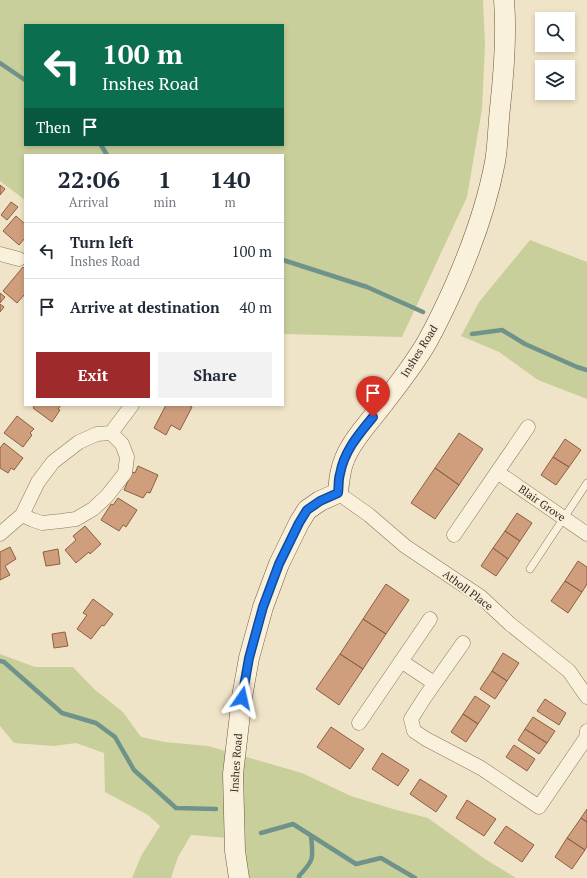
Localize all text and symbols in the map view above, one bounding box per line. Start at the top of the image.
map controls [535,12,575,100]
button: search [535,12,575,52]
text: 100 m [102,35,183,72]
icon: left [36,40,88,92]
button: layers [535,60,575,100]
text: Inshes Road [102,71,199,95]
icon: arrive [79,116,101,138]
text: Then [36,117,71,137]
text: 22:06 [57,163,120,195]
text: 1 [158,163,172,195]
text: 140 [210,163,250,195]
text: Arrival [69,193,109,211]
text: min [153,193,176,211]
text: m [225,193,236,211]
text: Turn left [70,232,134,252]
icon: left [36,240,58,262]
text: 100 m [231,241,272,261]
text: Inshes Road [70,252,140,270]
icon: arrive [36,296,58,318]
text: Arrive at destination [70,297,220,317]
text: 40 m [239,297,272,317]
street label: Inshes Road [397,322,441,380]
button: Exit [36,352,150,398]
button: Share [158,352,272,398]
pin [356,376,390,417]
icon: arrive [362,382,384,404]
street label: Blair Grove [516,482,569,525]
street label: Atholl Place [440,567,496,614]
position arrow [221,677,263,719]
street label: Inshes Road [227,733,245,793]

